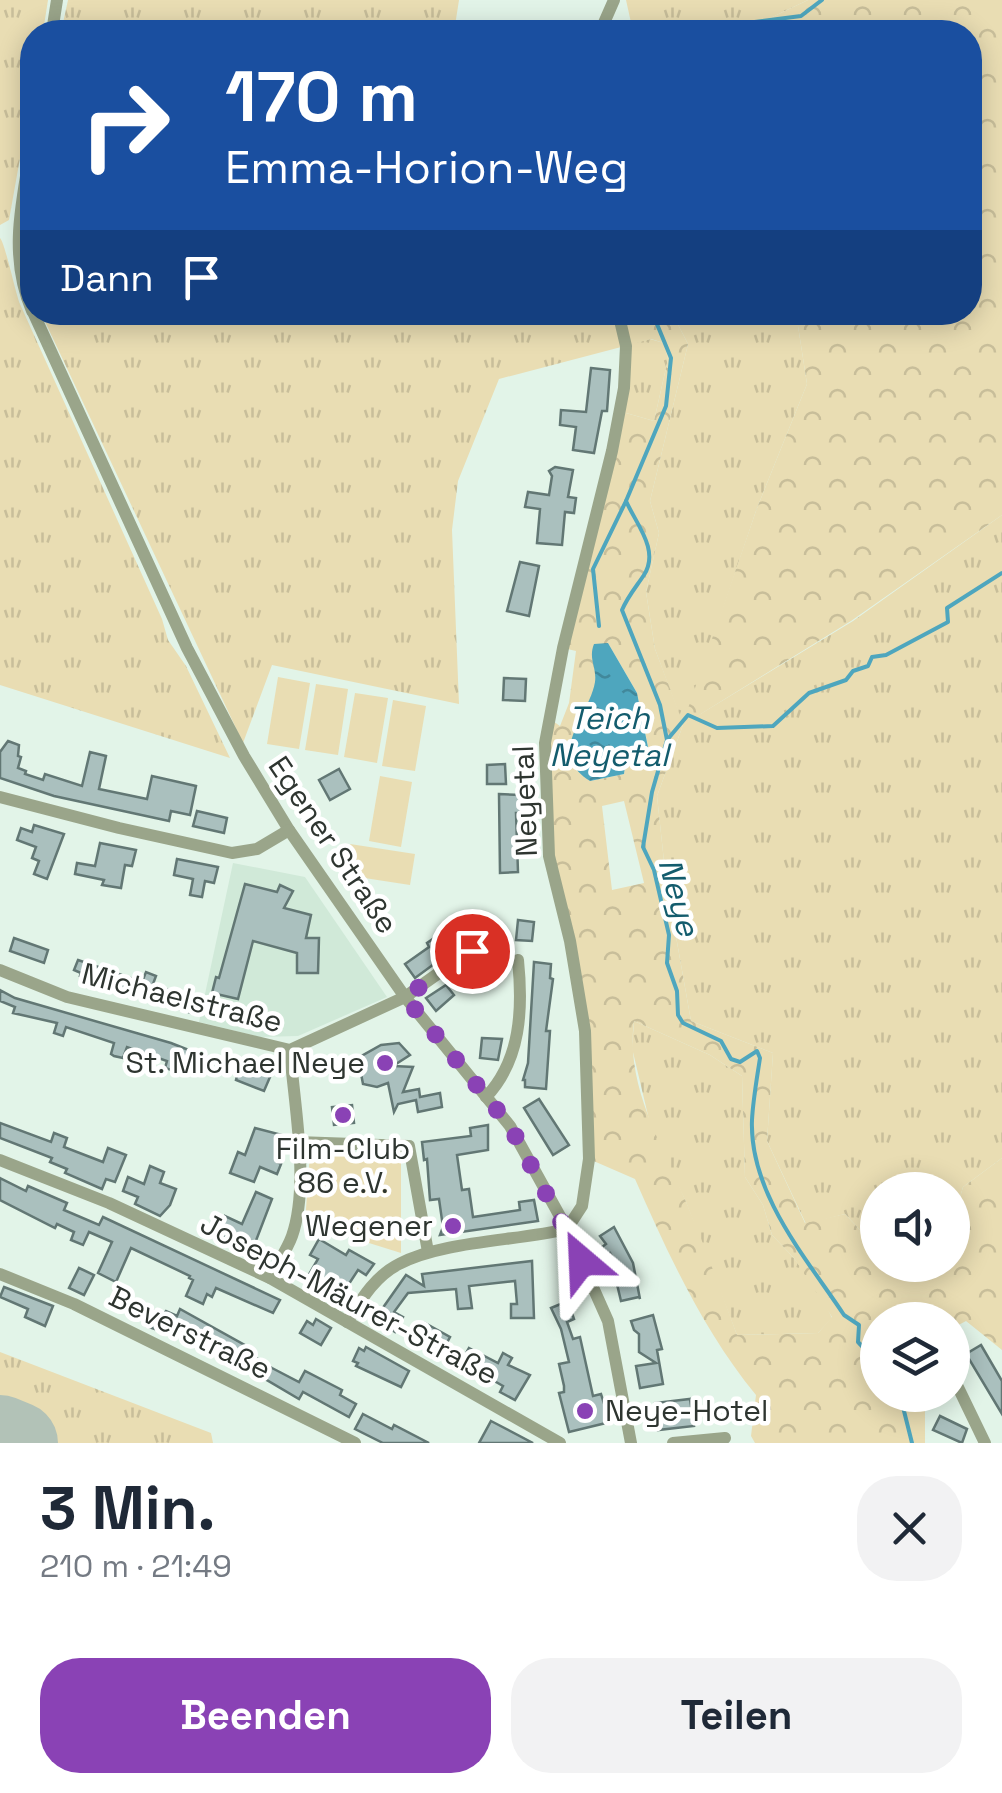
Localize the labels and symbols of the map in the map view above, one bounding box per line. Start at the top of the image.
water label: Teich Neyetal [550,698,672,775]
street label: Neyetal [503,745,546,857]
street label: Egener Straße [260,748,407,941]
water label: Neye [649,854,709,941]
pin [430,909,515,994]
street label: Michaelstraße [78,954,287,1041]
place label: St. Michael Neye [125,1043,365,1082]
marker: St. Michael Neye [374,1052,396,1074]
marker: Film-Club 86 e.V. [332,1104,354,1126]
place label: Film-Club 86 e.V. [276,1129,410,1202]
street label: Joseph-Mäurer-Straße [194,1204,505,1394]
place label: Wegener [305,1206,433,1245]
position arrow [530,1209,634,1313]
marker: Wegener [442,1215,464,1237]
street label: Beverstraße [103,1277,278,1388]
place label: Neye-Hotel [605,1391,768,1430]
marker: Neye-Hotel [574,1400,596,1422]

